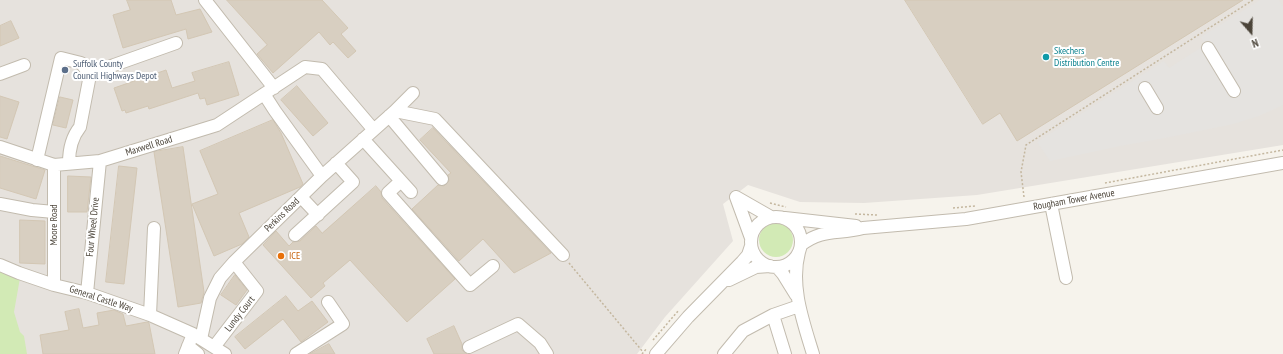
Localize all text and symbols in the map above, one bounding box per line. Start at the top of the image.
north arrow [1231,12,1271,52]
text: N [1250,36,1260,51]
place label: Skechers Distribution Centre [1054,45,1119,68]
marker: Skechers Distribution Centre [1041,52,1051,62]
place label: Suffolk County Council Highways Depot [73,58,157,82]
marker: Suffolk County Council Highways Depot [60,65,70,75]
street label: Maxwell Road [124,133,174,159]
street label: Rougham Tower Avenue [1032,187,1116,213]
street label: Perkins Road [262,195,302,235]
street label: Four Wheel Drive [84,197,102,257]
street label: Moore Road [48,204,60,246]
place label: ICE [289,250,300,262]
marker: ICE [276,251,286,261]
street label: General Castle Way [68,283,134,315]
street label: Lundy Court [222,294,258,334]

